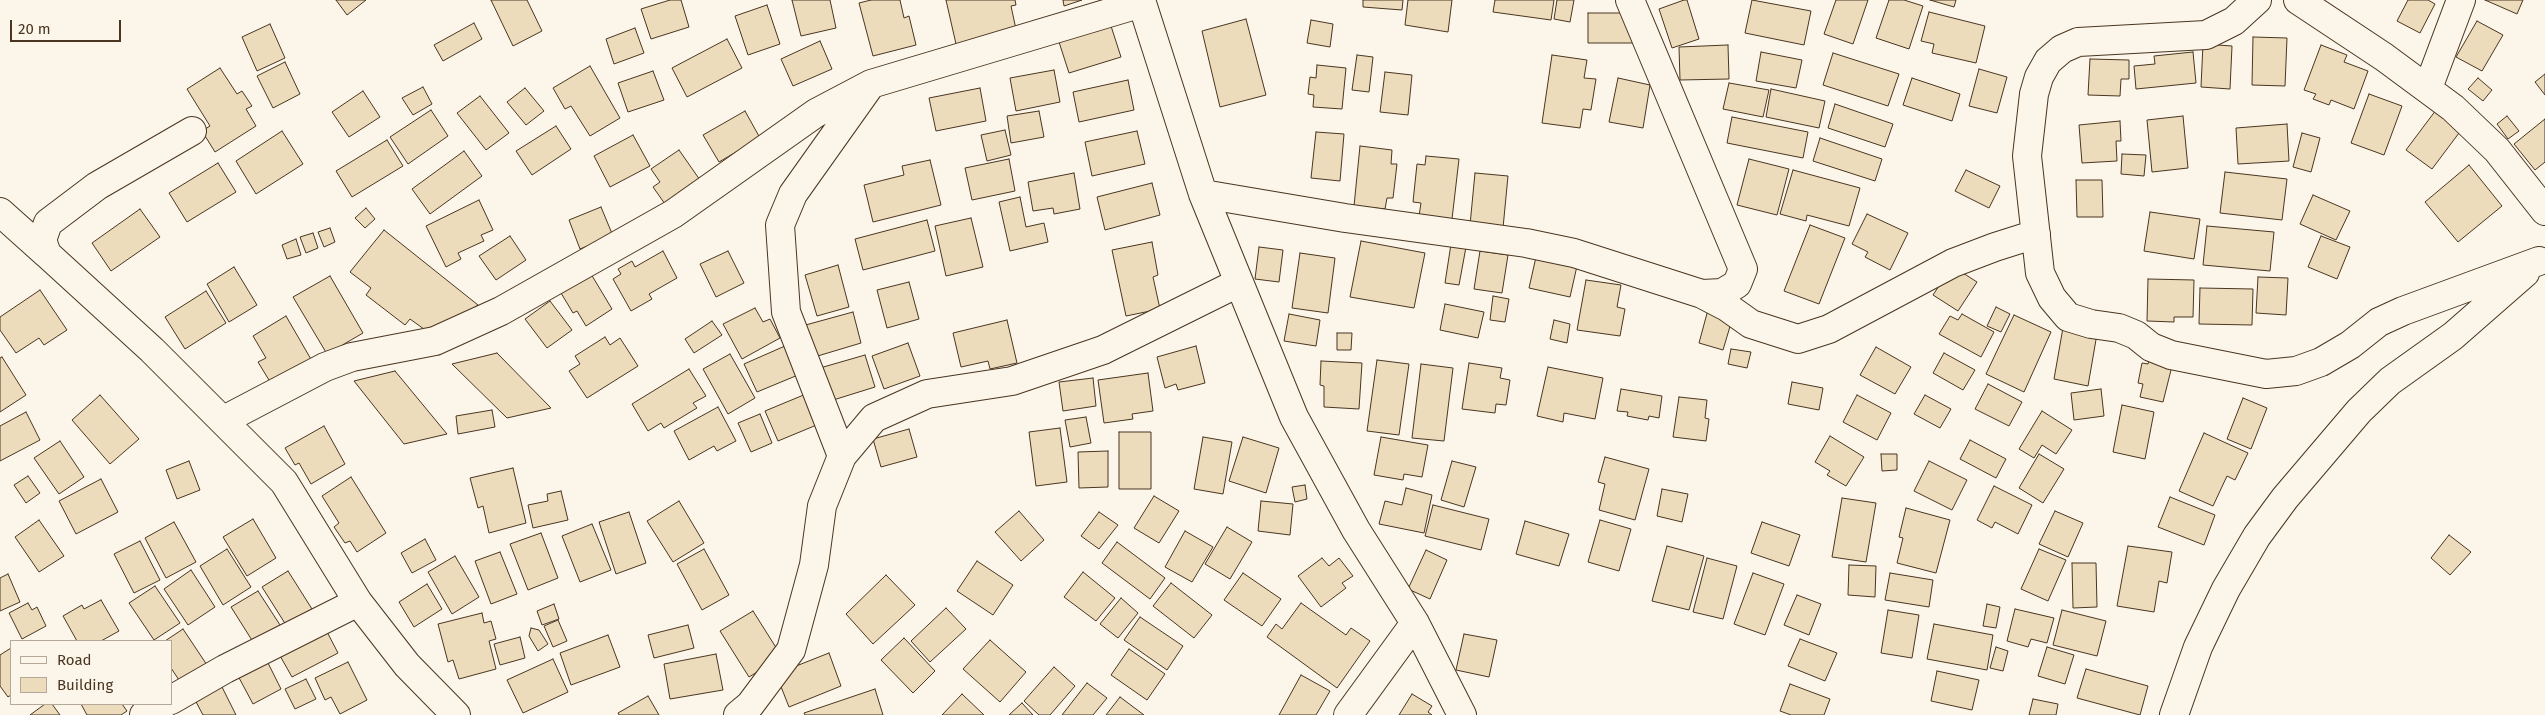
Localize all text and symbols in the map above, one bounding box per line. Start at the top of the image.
scale bar [12,10,124,42]
text: 20 m [18,20,51,38]
legend [10,640,172,705]
text: Road [57,651,92,669]
text: Building [57,676,113,694]

